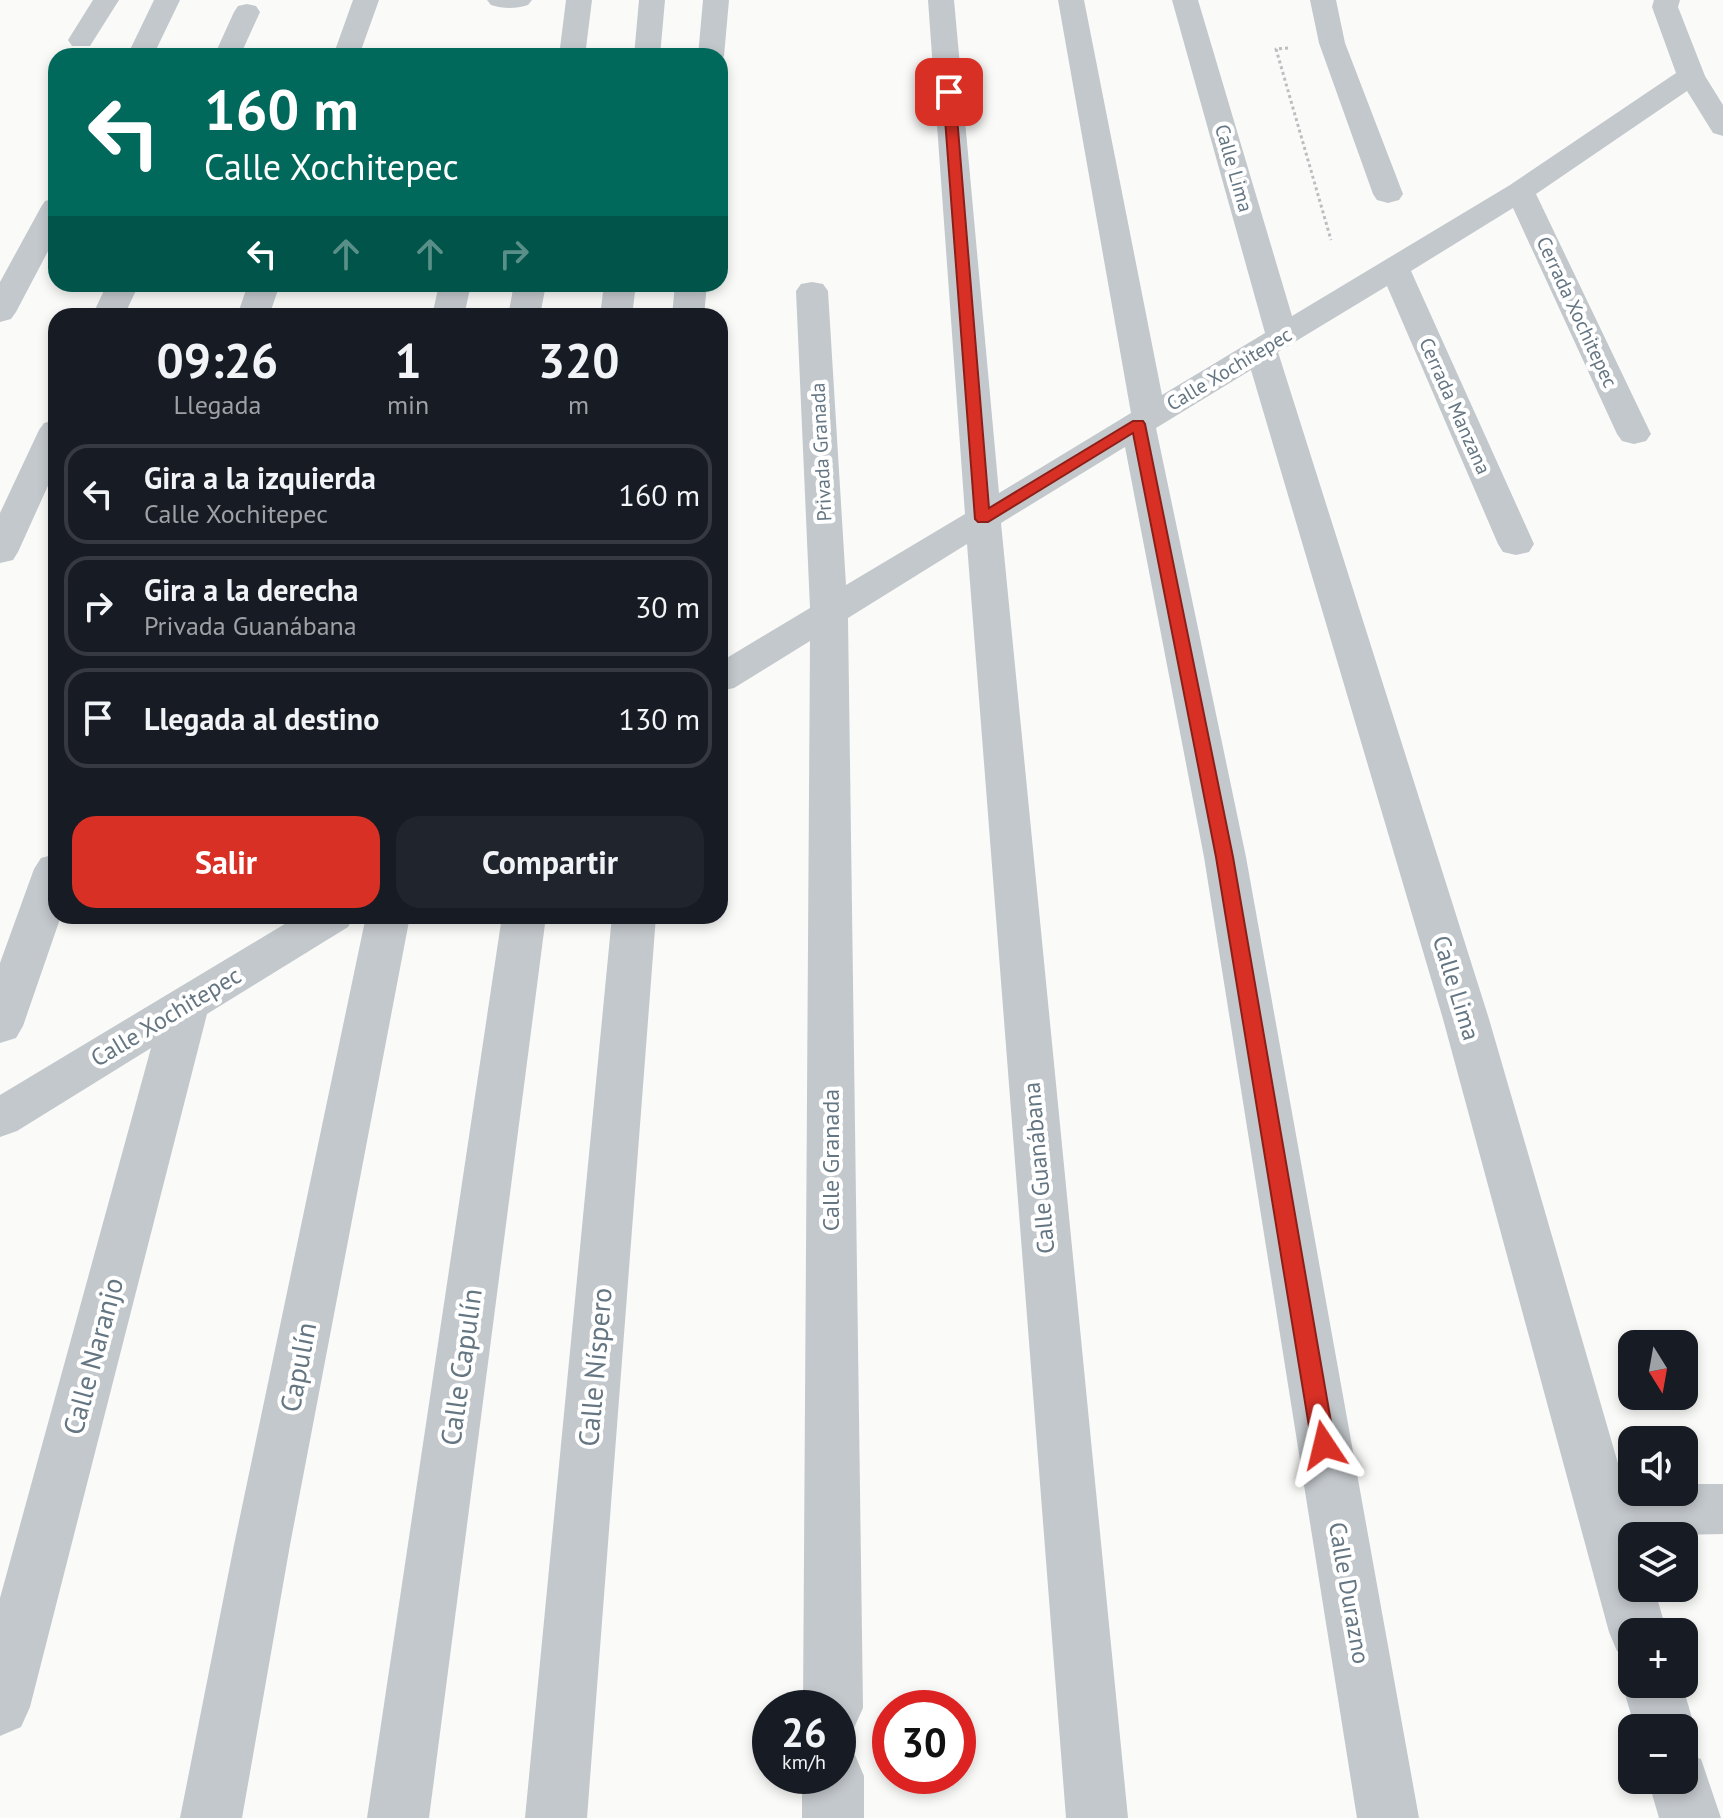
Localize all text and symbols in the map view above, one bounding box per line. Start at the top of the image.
pin [915,58,983,126]
icon: arrive [927,70,971,114]
text: 160 m [204,73,359,145]
icon: left [72,80,176,184]
street label: Calle Lima [1209,121,1259,215]
text: Calle Xochitepec [204,143,459,190]
icon: left [240,232,284,276]
icon: ahead [324,232,368,276]
icon: ahead [408,232,452,276]
icon: right [492,232,536,276]
street label: Cerrada Xochitepec [1531,232,1623,392]
street label: Calle Xochitepec [1162,321,1296,417]
text: 09:26 [157,329,278,391]
text: 1 [394,329,422,391]
text: 320 [538,329,619,391]
street label: Cerrada Manzana [1413,334,1497,478]
street label: Privada Granada [804,382,838,522]
text: Llegada [174,388,261,421]
text: min [387,388,429,421]
text: m [568,388,589,421]
text: Gira a la izquierda [144,458,376,497]
icon: left [76,472,120,516]
text: 160 m [619,475,700,514]
text: Calle Xochitepec [144,497,328,530]
text: Gira a la derecha [144,570,358,609]
icon: right [76,584,120,628]
text: 30 m [635,587,700,626]
text: Privada Guanábana [144,609,357,642]
icon: arrive [76,696,120,740]
text: Llegada al destino [144,699,379,738]
text: 130 m [619,699,700,738]
button: Salir [72,816,380,908]
button: Compartir [396,816,704,908]
street label: Calle Lima [1426,932,1487,1044]
street label: Calle Xochitepec [85,959,247,1074]
street label: Calle Guanábana [1016,1081,1061,1255]
street label: Calle Granada [815,1089,846,1231]
street label: Calle Naranjo [54,1273,131,1439]
street label: Calle Capulín [431,1286,490,1448]
street label: Calle Níspero [569,1286,620,1448]
street label: Capulín [271,1319,324,1415]
north arrow [1618,1330,1698,1410]
map controls [1618,1330,1698,1794]
position arrow [1282,1403,1366,1487]
button: sound [1618,1426,1698,1506]
street label: Calle Durazno [1322,1520,1377,1666]
button: layers [1618,1522,1698,1602]
button: + [1618,1618,1698,1698]
speed limit sign: 30 [872,1690,976,1794]
text: 26 [781,1706,827,1758]
button: − [1618,1714,1698,1794]
text: km/h [782,1749,826,1775]

